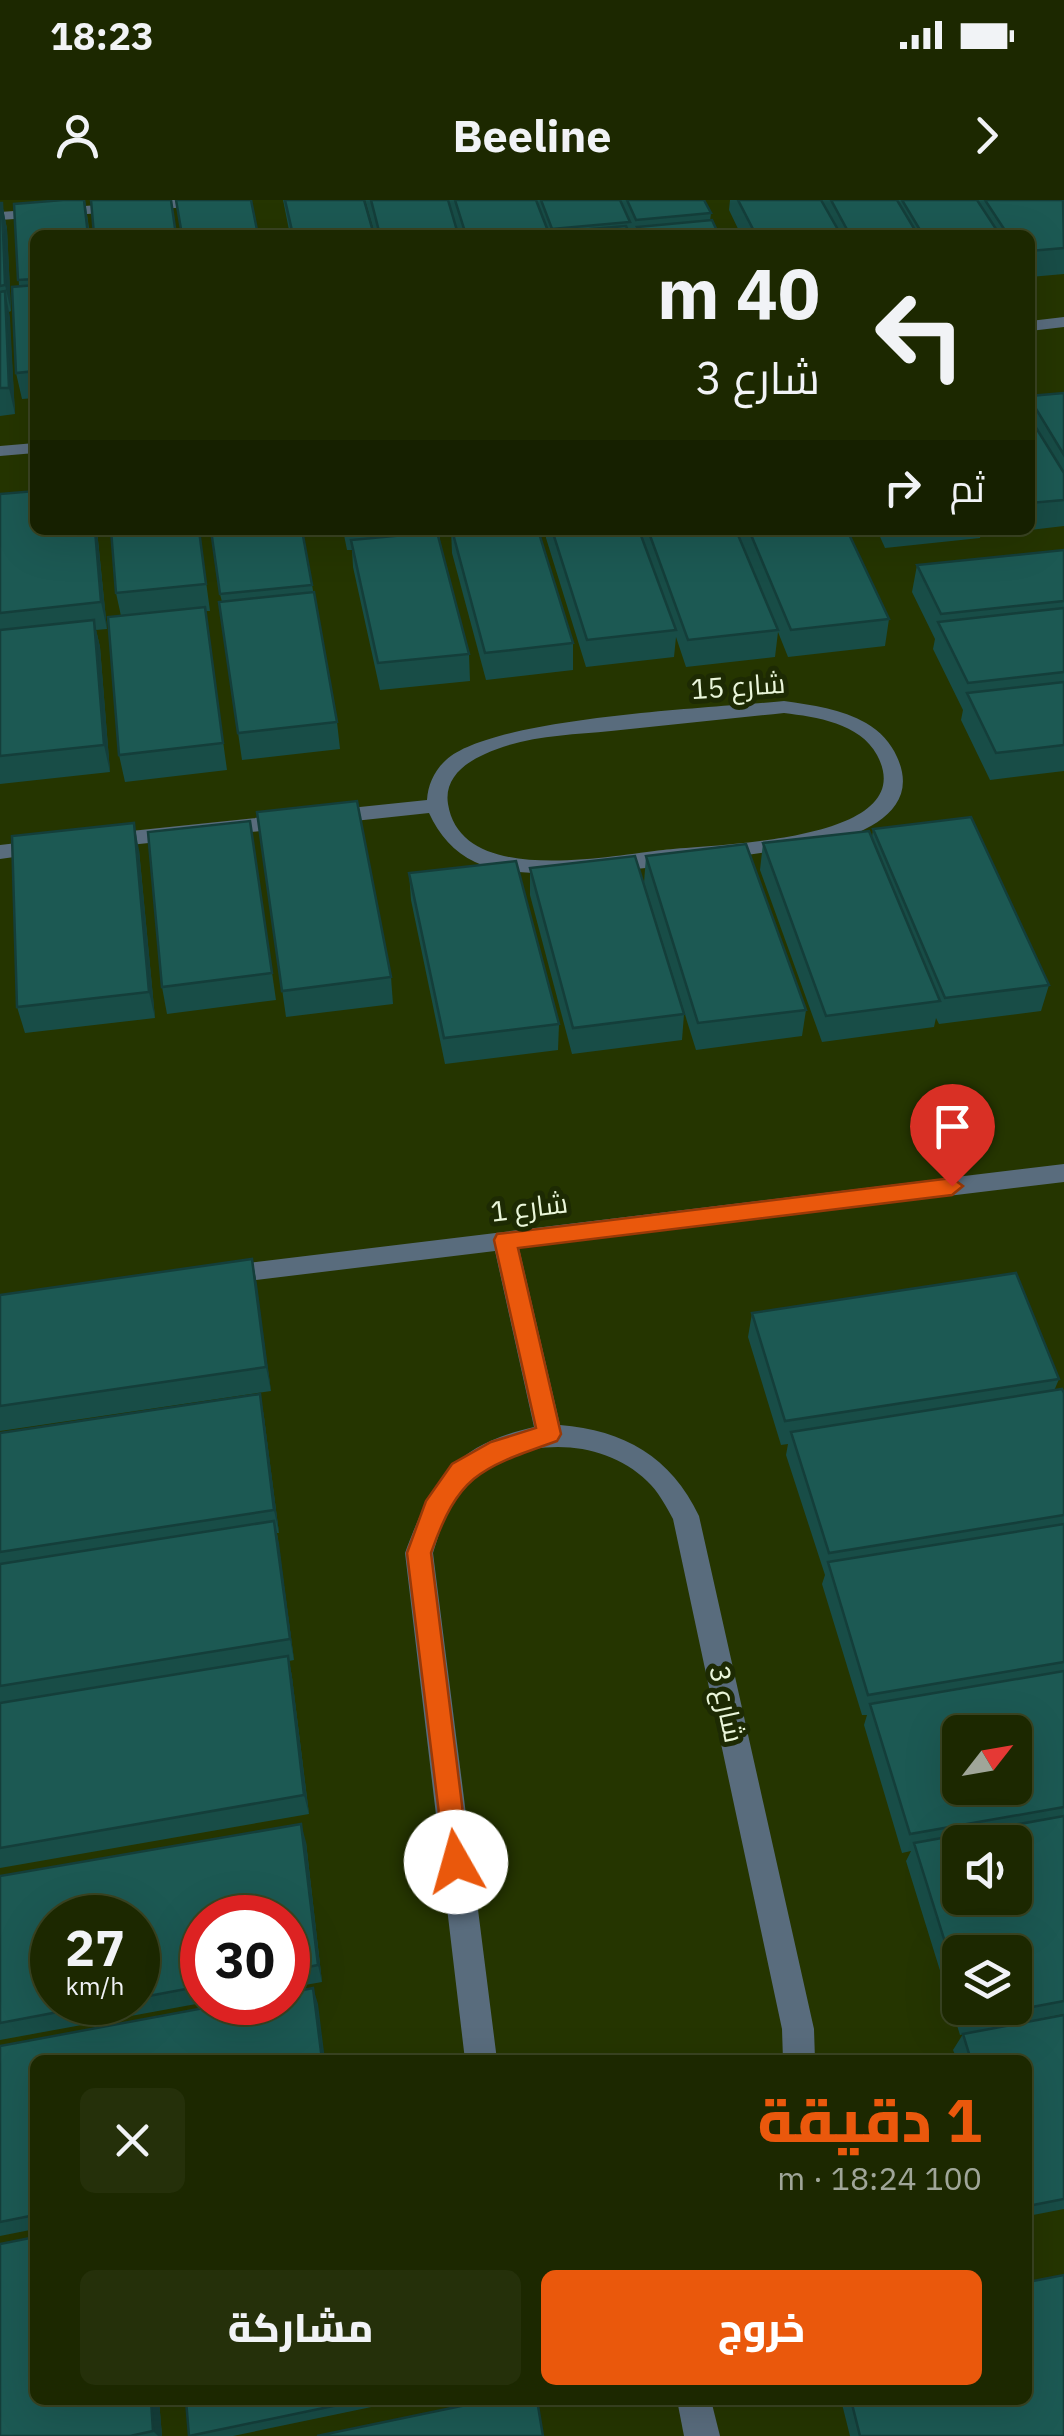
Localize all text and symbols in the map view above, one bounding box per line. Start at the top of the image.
text: 18:23 [50,11,154,60]
text: Beeline [452,106,612,164]
icon: person [50,108,105,163]
icon: forward [959,108,1014,163]
text: 40 m [657,247,820,338]
icon: left [855,270,985,400]
text: شارع 3 [695,348,820,406]
icon: right [875,460,930,515]
text: ثم [950,463,985,512]
street label: شارع 15 [690,664,786,708]
pin [910,1084,995,1187]
icon: arrive [925,1099,980,1154]
street label: شارع 1 [488,1183,570,1231]
street label: شارع 3 [700,1662,754,1746]
north arrow [942,1715,1032,1805]
map controls [942,1715,1032,2025]
position arrow [404,1810,508,1914]
button: sound [942,1825,1032,1915]
speed limit sign: 30 [180,1895,310,2025]
text: 27 [65,1915,125,1980]
button: layers [942,1935,1032,2025]
text: km/h [66,1969,124,2002]
text: 1 دقيقة [758,2080,982,2159]
button: close [80,2088,185,2193]
text: 100 m · 18:24 [777,2157,982,2199]
button: مشاركة [80,2270,521,2385]
button: خروج [541,2270,982,2385]

